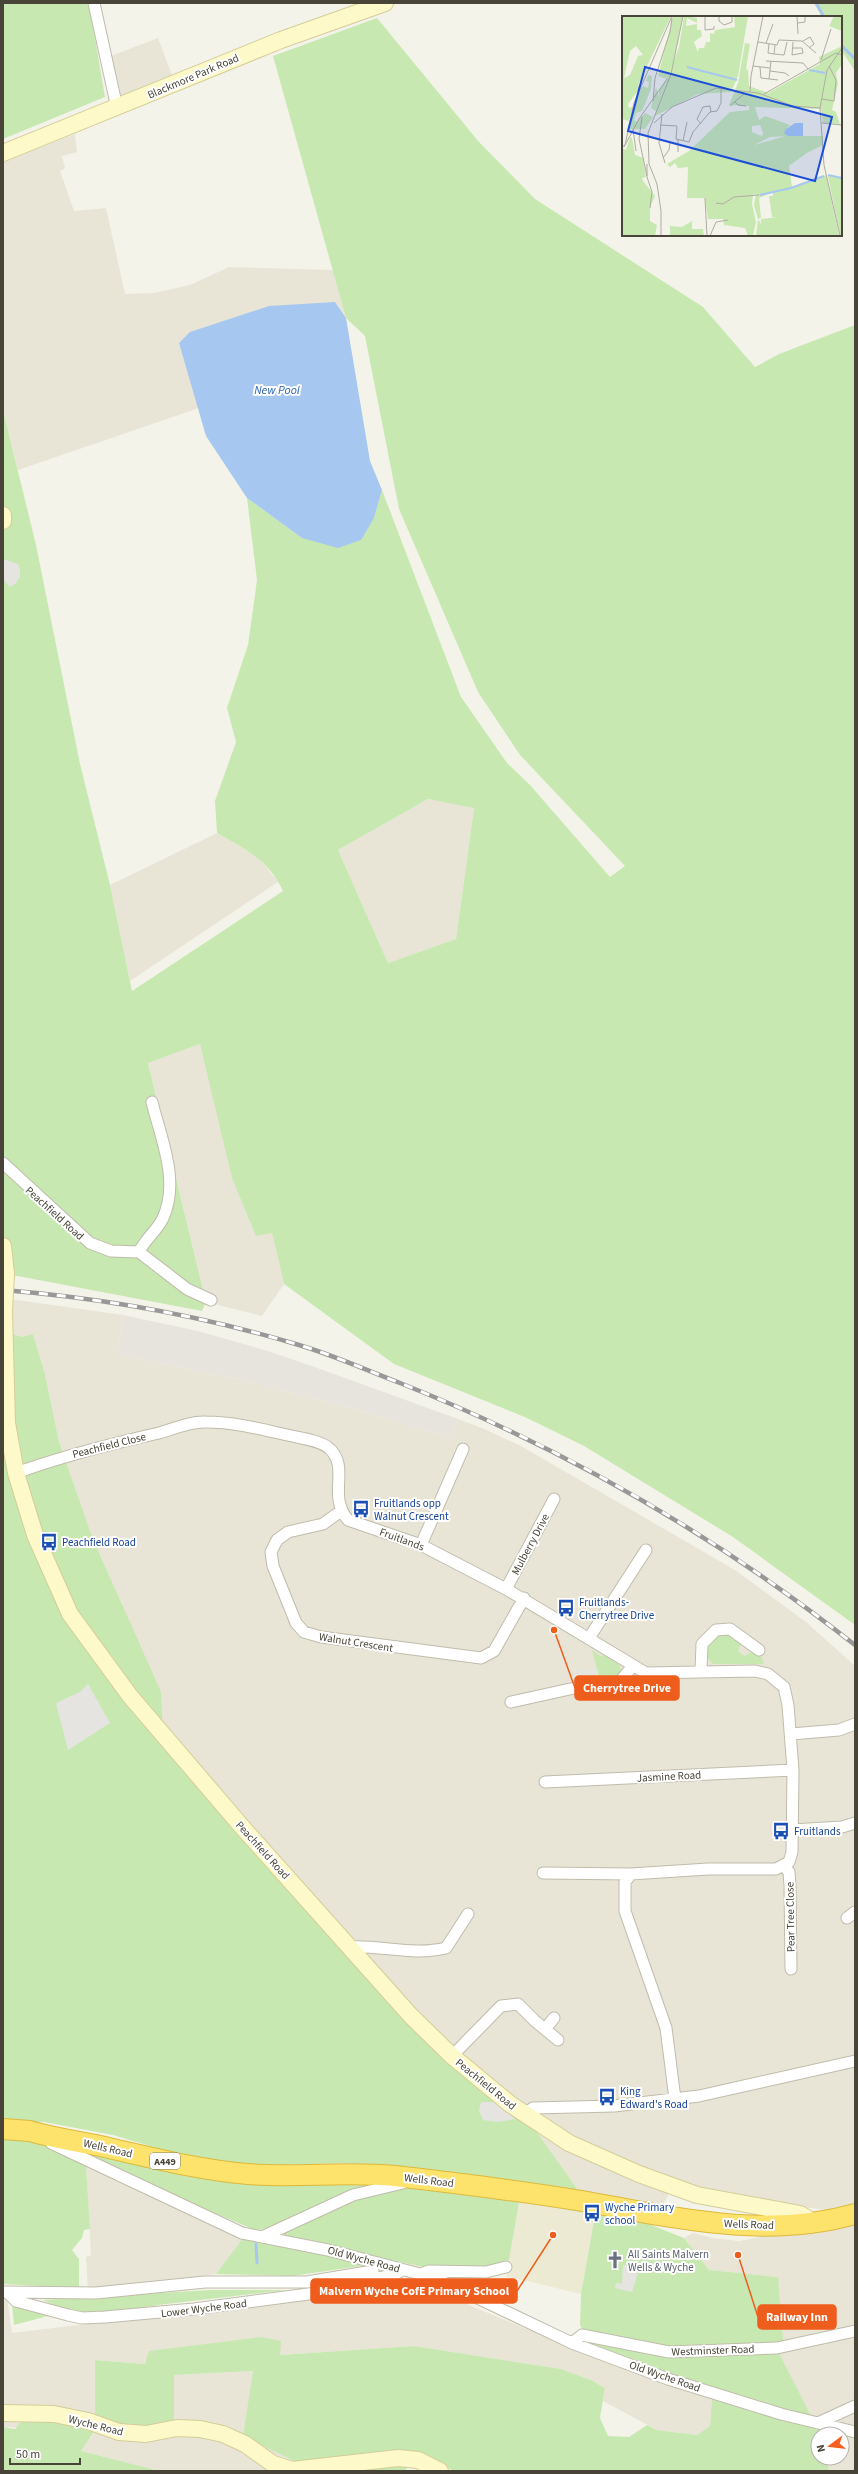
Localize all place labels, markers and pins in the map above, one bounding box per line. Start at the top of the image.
place label: Fruitlands opp Walnut Crescent [374,1496,449,1524]
bus stop icon: Fruitlands opp Walnut Crescent [351,1499,371,1519]
bus stop icon: Peachfield Road [39,1532,59,1552]
place label: Peachfield Road [62,1535,136,1550]
place label: Fruitlands- Cherrytree Drive [579,1595,655,1623]
bus stop icon: Fruitlands- Cherrytree Drive [556,1598,576,1618]
callout: Cherrytree Drive [575,1676,679,1700]
bus stop icon: Fruitlands [771,1821,791,1841]
place label: Fruitlands [794,1824,841,1839]
place label: King Edward's Road [620,2084,688,2112]
bus stop icon: King Edward's Road [597,2087,617,2107]
place label: Wyche Primary school [605,2200,674,2228]
bus stop icon: Wyche Primary school [582,2203,602,2223]
place label: All Saints Malvern Wells & Wyche [628,2247,709,2275]
church icon: All Saints Malvern Wells & Wyche [605,2250,625,2270]
callout: Malvern Wyche CofE Primary School [311,2279,517,2303]
callout: Railway Inn [758,2305,836,2329]

